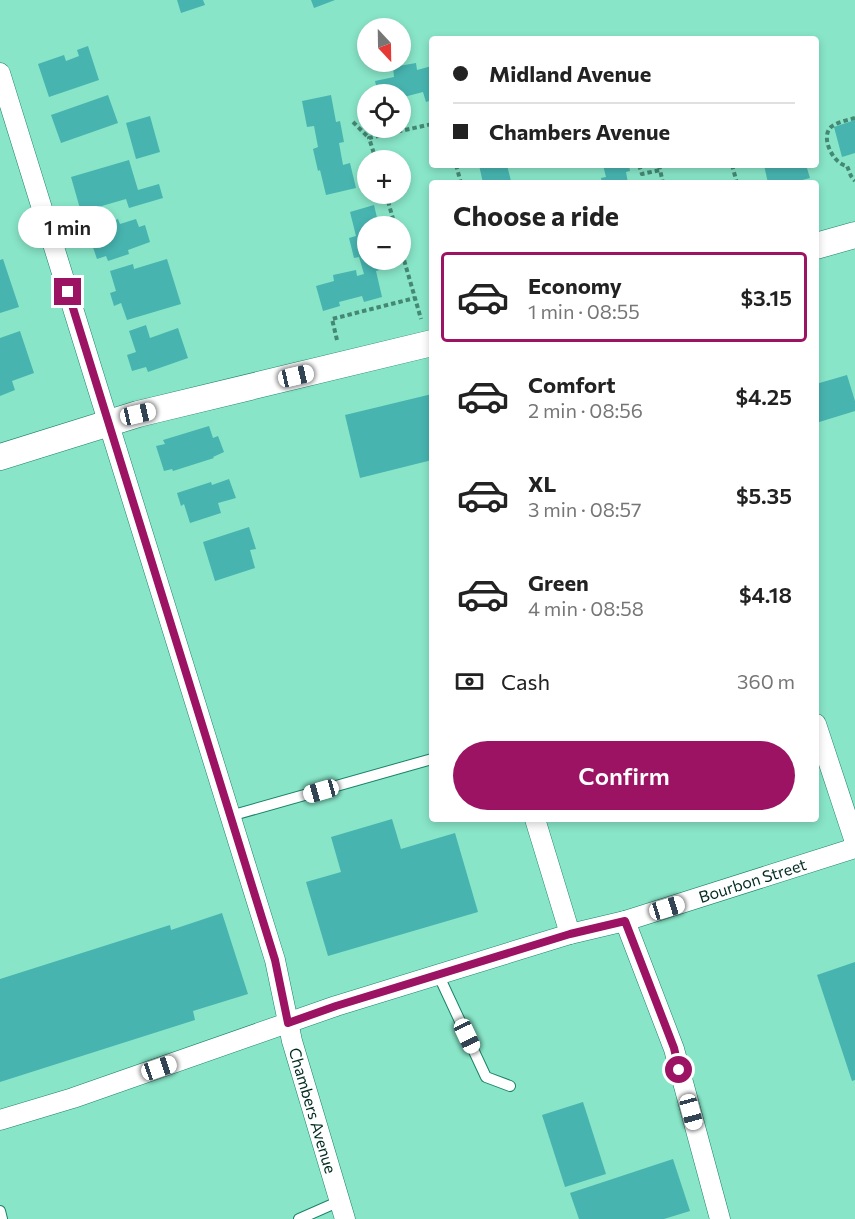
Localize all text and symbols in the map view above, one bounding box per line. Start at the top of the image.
north arrow [357,18,411,72]
map controls [357,18,411,270]
text: Midland Avenue [489,60,651,87]
button: locate [357,84,411,138]
text: Chambers Avenue [489,118,670,145]
button: + [357,150,411,204]
text: Choose a ride [453,199,619,232]
callout: 1 min [19,205,118,247]
text: 1 min [44,215,91,239]
button: − [357,216,411,270]
icon: car [456,270,510,324]
text: Economy [528,272,622,299]
route end [54,278,81,305]
text: $3.15 [741,284,792,311]
text: 1 min · 08:55 [528,299,640,323]
car [276,363,316,389]
icon: car [456,369,510,423]
text: Comfort [528,371,616,398]
text: $4.25 [735,383,792,410]
text: 2 min · 08:56 [528,398,643,422]
car [118,401,158,427]
icon: car [456,468,510,522]
text: XL [528,470,556,497]
text: $5.35 [736,482,792,509]
text: 3 min · 08:57 [528,497,642,521]
icon: car [456,567,510,621]
text: Green [528,569,589,596]
text: $4.18 [739,581,792,608]
text: 4 min · 08:58 [528,596,644,620]
icon: cash [453,665,486,698]
text: Cash [501,668,550,695]
text: 360 m [737,669,795,693]
button: Confirm [453,741,795,810]
car [301,777,341,805]
street label: Bourbon Street [696,854,809,906]
car [647,894,687,922]
car [451,1016,483,1056]
street label: Chambers Avenue [285,1045,341,1176]
car [139,1054,179,1082]
route start [665,1056,692,1083]
car [678,1092,704,1132]

